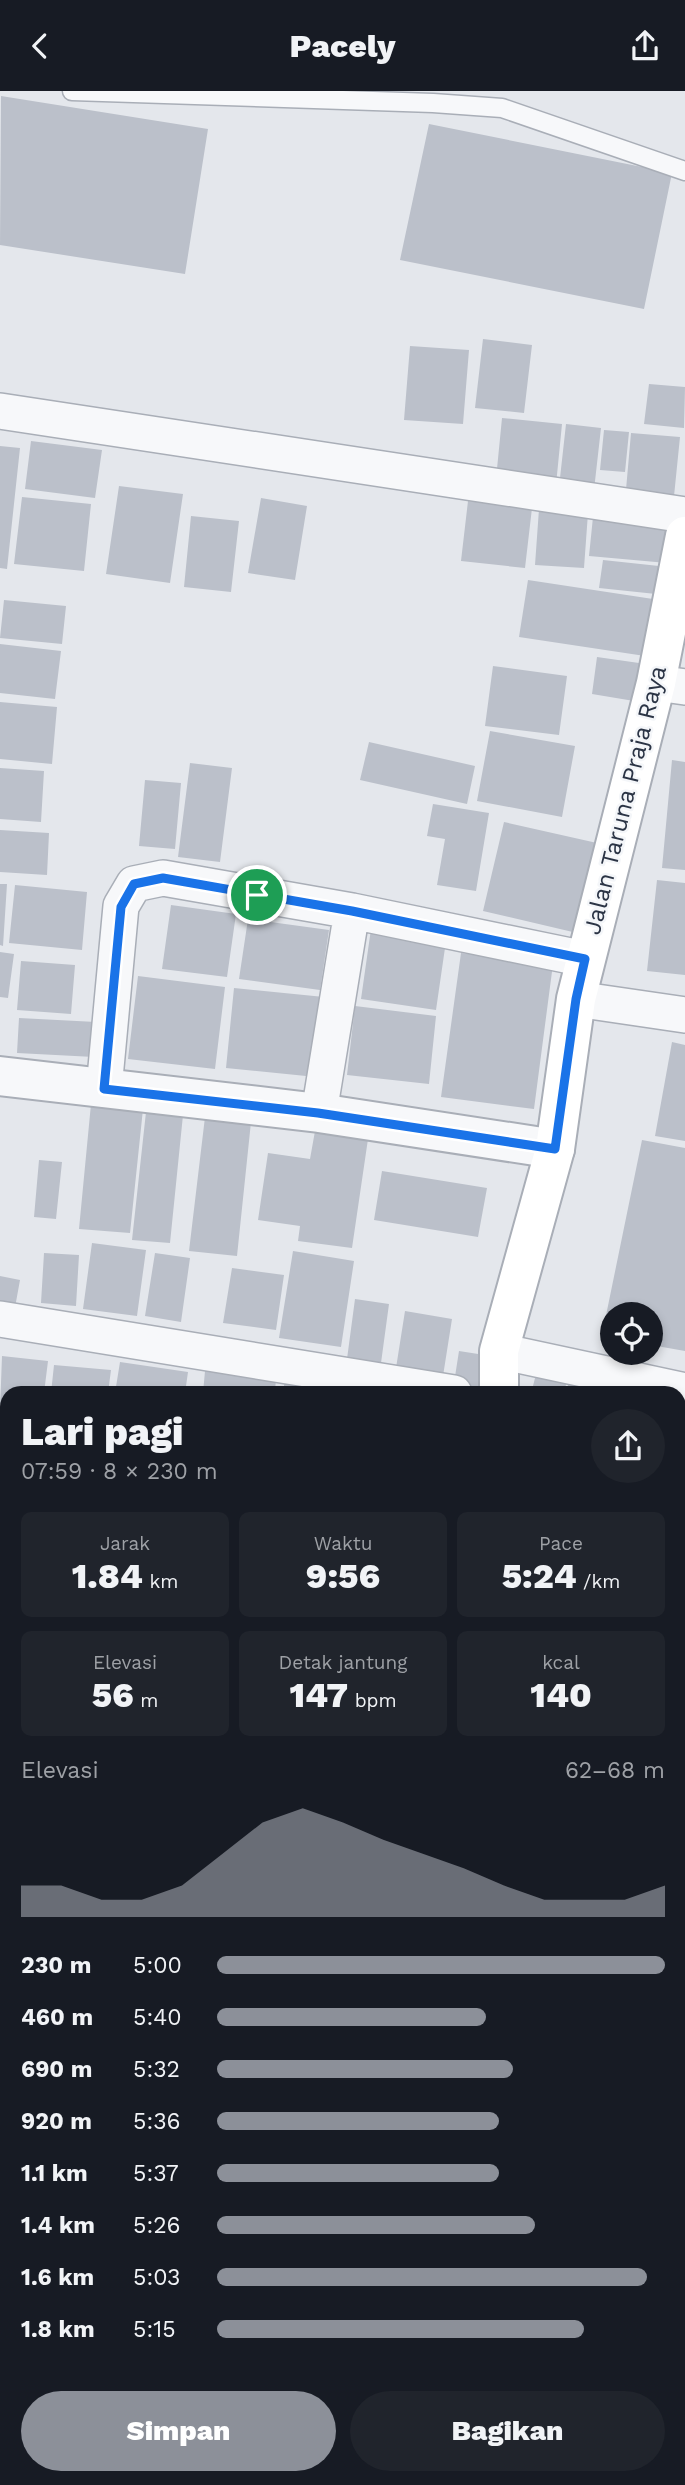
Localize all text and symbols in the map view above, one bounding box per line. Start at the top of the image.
icon: back [21,27,59,65]
text: Pacely [289,27,396,65]
icon: share [626,27,664,65]
street label: Jalan Taruna Praja Raya [578,663,672,937]
pin [227,865,287,925]
icon: arrive [238,876,276,914]
map controls [600,1302,663,1365]
button: locate [600,1302,663,1365]
button: share [591,1409,665,1483]
text: Lari pagi [21,1410,183,1454]
text: 07:59 · 8 × 230 m [21,1458,218,1485]
text: Jarak [100,1532,150,1555]
text: Waktu [314,1532,372,1555]
text: Pace [539,1532,583,1555]
text: 1.84 [72,1555,143,1597]
text: 9:56 [306,1555,380,1597]
text: 5:24 [502,1555,577,1597]
text: km [143,1570,178,1593]
text: /km [577,1570,620,1593]
text: Elevasi [93,1651,157,1674]
text: Detak jantung [279,1651,407,1674]
text: kcal [542,1651,580,1674]
text: 56 [92,1674,134,1716]
text: 147 [289,1674,348,1716]
text: 140 [530,1674,592,1716]
text: m [134,1689,158,1712]
text: bpm [348,1689,397,1712]
text: Elevasi [21,1757,99,1784]
text: 62–68 m [565,1757,665,1784]
text: 230 m [21,1952,91,1979]
text: 5:00 [133,1952,182,1979]
text: 460 m [21,2004,93,2031]
text: 5:40 [133,2004,182,2031]
text: 690 m [21,2056,92,2083]
text: 5:32 [133,2056,180,2083]
text: 920 m [21,2108,92,2135]
text: 5:36 [133,2108,181,2135]
text: 1.1 km [21,2160,88,2187]
text: 5:37 [133,2160,179,2187]
text: 1.4 km [21,2212,95,2239]
text: 5:26 [133,2212,181,2239]
text: 1.6 km [21,2264,94,2291]
text: 5:03 [133,2264,180,2291]
text: 1.8 km [21,2316,95,2343]
text: 5:15 [133,2316,176,2343]
button: Simpan [21,2391,336,2471]
button: Bagikan [350,2391,665,2471]

